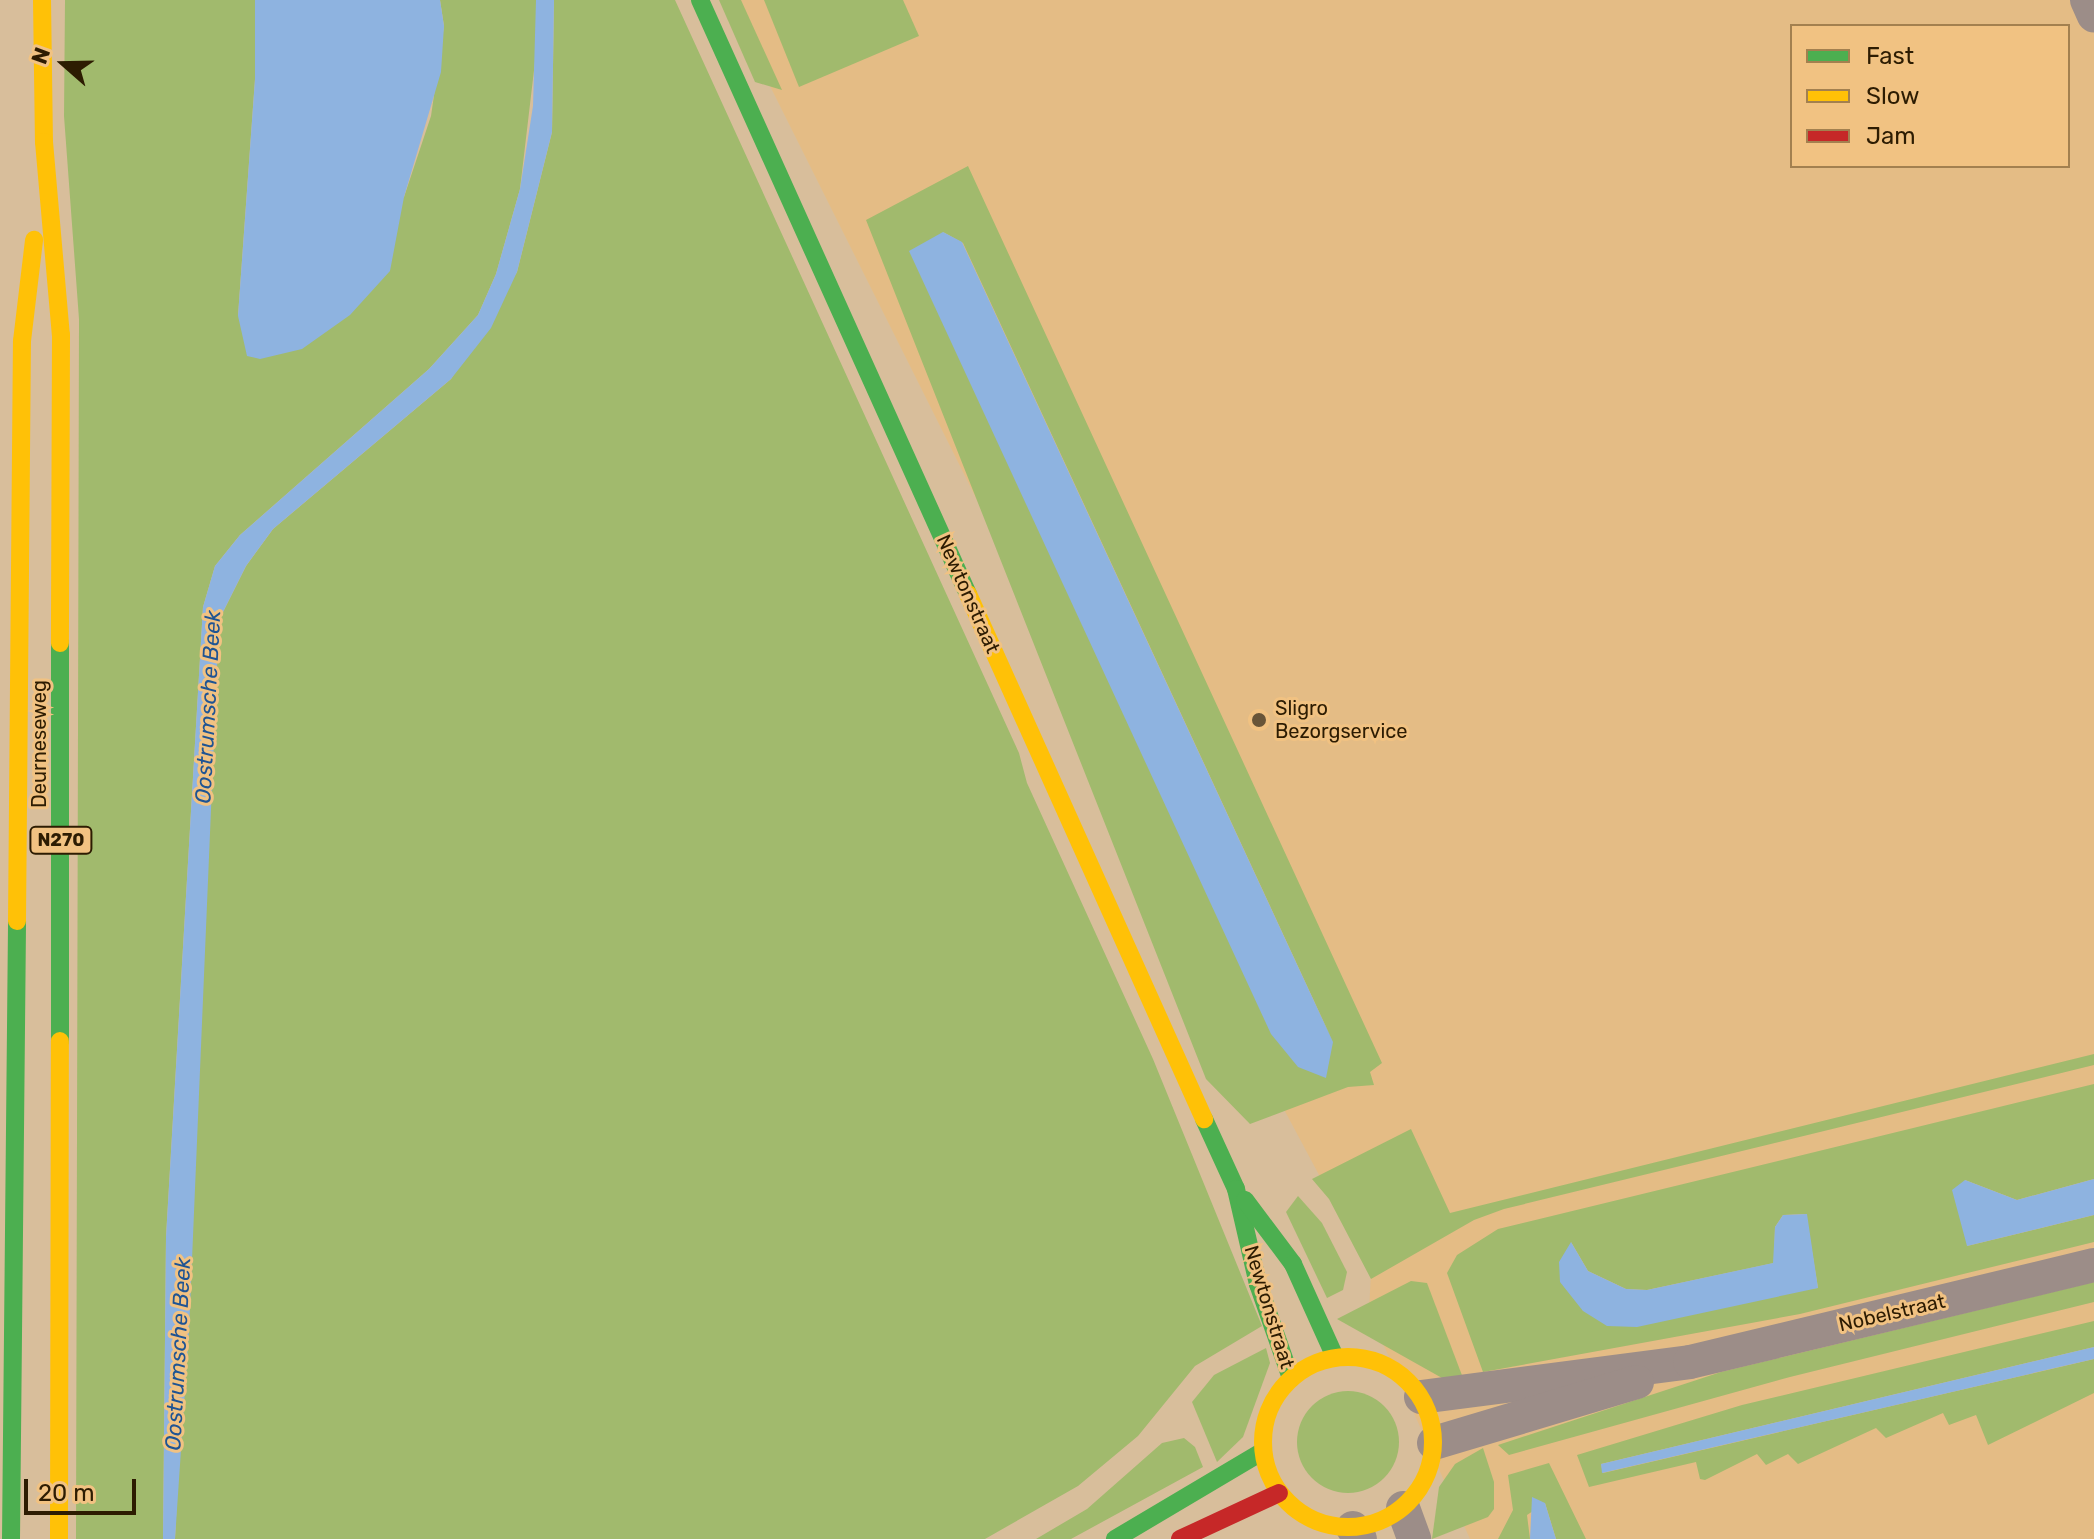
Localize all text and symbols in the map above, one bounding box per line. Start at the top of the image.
north arrow [24,24,104,104]
legend [1790,24,2070,168]
text: Fast [1866,42,1914,70]
text: N [26,44,56,68]
text: Slow [1866,82,1919,110]
text: Jam [1866,122,1916,150]
street label: Newtonstraat [931,531,1005,657]
water label: Oostrumsche Beek [190,610,226,804]
street label: Deurneseweg [27,680,51,808]
place label: Sligro Bezorgservice [1275,696,1408,743]
marker: Sligro Bezorgservice [1250,711,1268,729]
road number: N270 [29,826,93,854]
street label: Newtonstraat [1239,1243,1299,1371]
water label: Oostrumsche Beek [160,1257,196,1451]
street label: Nobelstraat [1836,1289,1948,1337]
scale bar [28,1463,140,1513]
text: 20 m [38,1479,95,1507]

